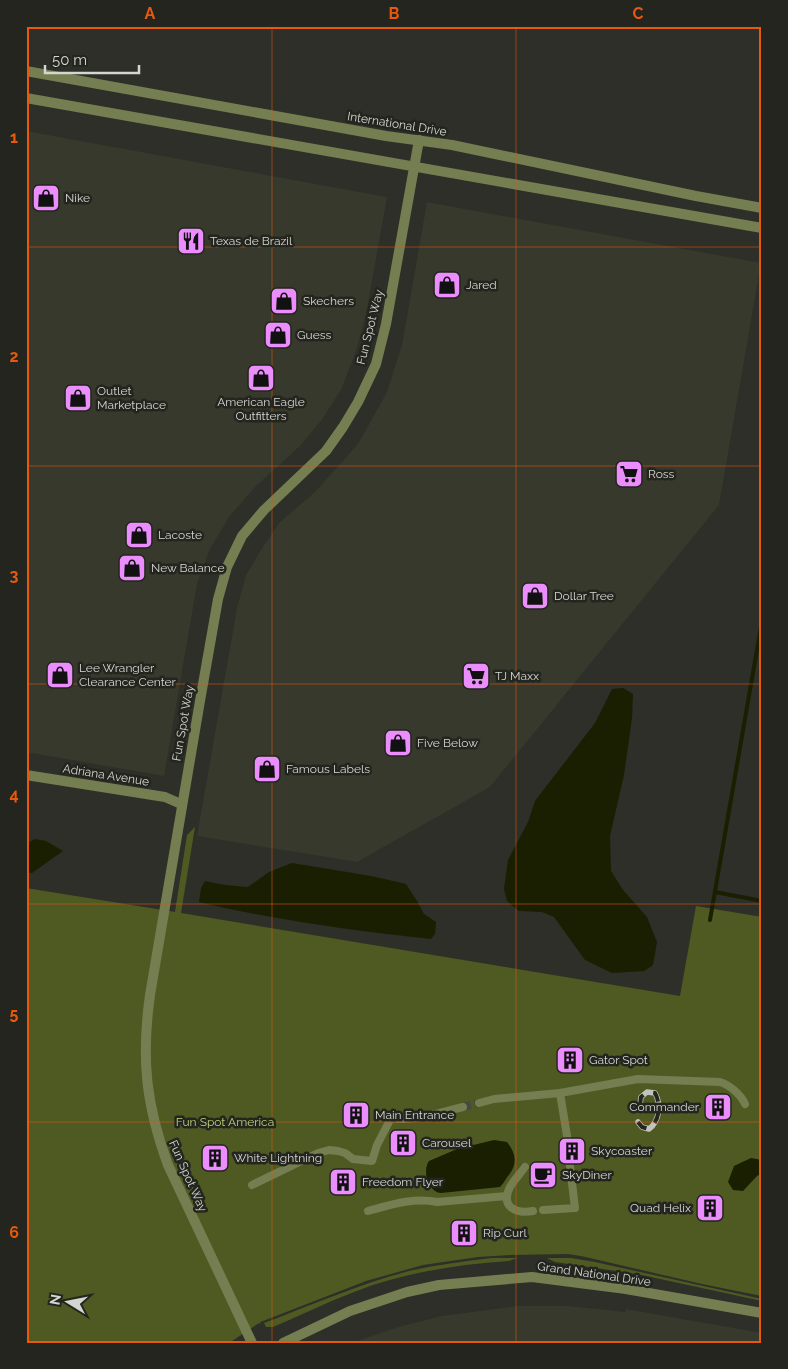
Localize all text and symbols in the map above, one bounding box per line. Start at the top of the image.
text: A [145,4,156,23]
text: B [389,4,400,23]
text: C [633,4,644,23]
scale bar [45,42,139,74]
text: 50 m [52,51,87,69]
street label: International Drive [346,109,448,139]
text: 1 [10,128,18,147]
shop icon: Nike [31,183,61,213]
place label: Nike [65,191,90,205]
restaurant icon: Texas de Brazil [176,226,206,256]
place label: Texas de Brazil [210,234,293,248]
shop icon: Jared [432,270,462,300]
place label: Jared [466,278,497,292]
shop icon: Skechers [269,286,299,316]
street label: Fun Spot Way [354,287,386,366]
place label: Skechers [303,294,354,308]
shop icon: Guess [263,320,293,350]
place label: Guess [297,328,332,342]
text: 2 [9,347,19,366]
shop icon: American Eagle Outfitters [246,363,276,393]
shop icon: Outlet Marketplace [63,383,93,413]
place label: Outlet Marketplace [97,384,166,412]
place label: American Eagle Outfitters [217,395,305,423]
supermarket icon: Ross [614,459,644,489]
place label: Ross [648,467,675,481]
shop icon: Lacoste [124,520,154,550]
place label: Lacoste [158,528,202,542]
shop icon: New Balance [117,553,147,583]
place label: New Balance [151,561,224,575]
text: 3 [10,566,19,585]
shop icon: Dollar Tree [520,581,550,611]
place label: Dollar Tree [554,589,614,603]
shop icon: Lee Wrangler Clearance Center [45,660,75,690]
place label: Lee Wrangler Clearance Center [79,661,177,689]
supermarket icon: TJ Maxx [461,661,491,691]
place label: TJ Maxx [495,669,539,683]
street label: Fun Spot Way [169,683,197,762]
shop icon: Five Below [383,728,413,758]
place label: Five Below [417,736,478,750]
shop icon: Famous Labels [252,754,282,784]
street label: Adriana Avenue [62,761,150,789]
place label: Famous Labels [286,762,370,776]
text: 4 [9,785,19,804]
text: 5 [10,1004,19,1023]
building icon: Gator Spot [555,1045,585,1075]
place label: Gator Spot [589,1053,648,1067]
building icon: Commander [703,1092,733,1122]
building icon: Main Entrance [341,1100,371,1130]
place label: Commander [629,1100,700,1114]
place label: Main Entrance [375,1108,454,1122]
park label: Fun Spot America [176,1115,274,1129]
building icon: Carousel [388,1128,418,1158]
place label: Carousel [422,1136,472,1150]
building icon: Skycoaster [557,1136,587,1166]
street label: Fun Spot Way [166,1138,210,1214]
building icon: White Lightning [200,1143,230,1173]
place label: Skycoaster [591,1144,653,1158]
place label: White Lightning [234,1151,322,1165]
cafe icon: SkyDiner [528,1160,558,1190]
building icon: Freedom Flyer [328,1167,358,1197]
place label: SkyDiner [562,1168,612,1182]
place label: Freedom Flyer [362,1175,444,1189]
building icon: Quad Helix [695,1193,725,1223]
place label: Quad Helix [630,1201,691,1215]
building icon: Rip Curl [449,1218,479,1248]
text: 6 [9,1223,19,1242]
place label: Rip Curl [483,1226,527,1240]
street label: Grand National Drive [536,1259,652,1289]
north arrow [42,1276,92,1326]
text: N [46,1293,64,1306]

